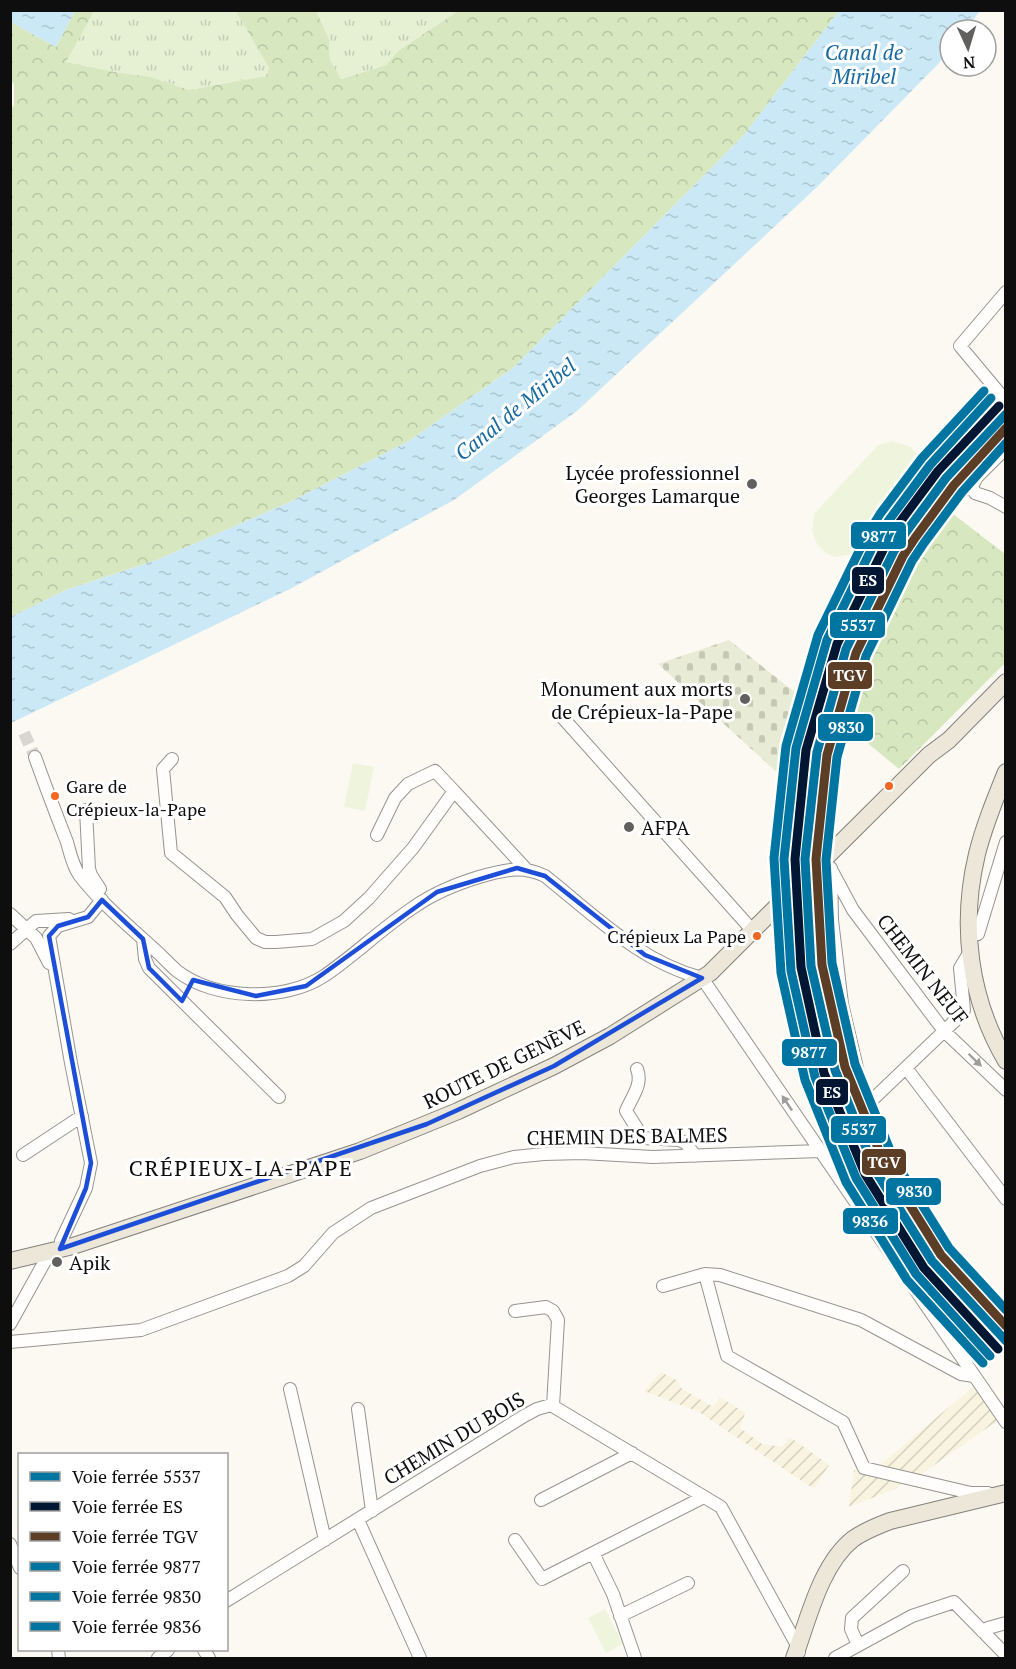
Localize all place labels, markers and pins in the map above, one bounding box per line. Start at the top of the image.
place label: Lycée professionnel Georges Lamarque [565,459,740,509]
marker: Lycée professionnel Georges Lamarque [745,477,759,491]
place label: Monument aux morts de Crépieux-la-Pape [541,675,733,725]
marker: Monument aux morts de Crépieux-la-Pape [738,692,752,706]
place label: Gare de Crépieux-la-Pape [66,774,206,821]
unlabelled marker [883,780,895,792]
marker: Gare de Crépieux-la-Pape [49,790,61,802]
place label: AFPA [641,814,690,841]
marker: AFPA [622,820,636,834]
place label: Crépieux La Pape [607,924,746,948]
marker: Crépieux La Pape [751,930,763,942]
place label: Apik [69,1249,111,1276]
marker: Apik [50,1255,64,1269]

